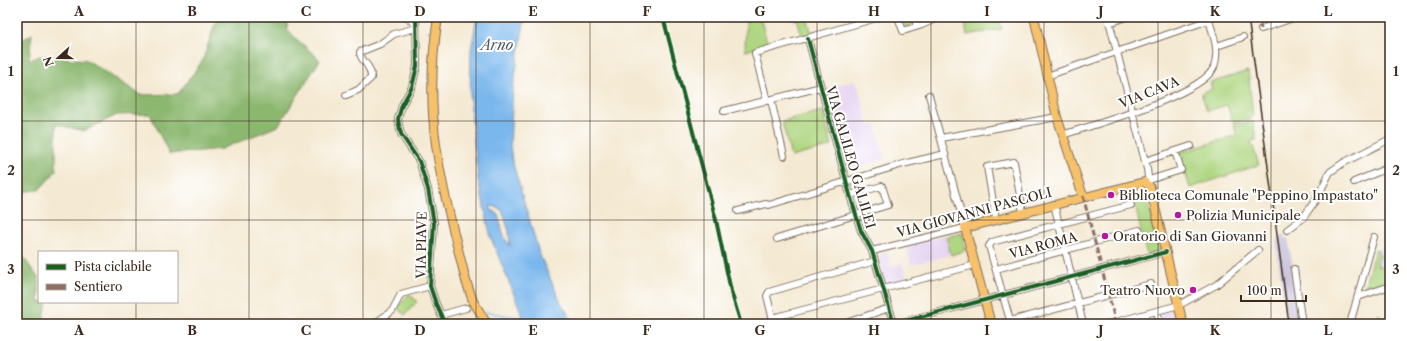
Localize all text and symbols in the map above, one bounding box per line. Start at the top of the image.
text: A [73,3,85,19]
text: B [187,3,197,19]
text: C [301,3,311,19]
text: D [414,3,426,19]
text: E [528,3,538,19]
text: F [643,3,652,19]
text: G [754,3,766,19]
text: H [868,3,880,19]
text: I [984,3,990,19]
text: J [1096,3,1104,19]
text: K [1210,3,1221,19]
text: L [1324,3,1333,19]
water label: Arno [479,36,513,54]
north arrow [38,38,78,78]
text: N [40,54,57,69]
text: 1 [8,63,14,79]
text: 1 [1393,63,1399,79]
street label: VIA CAVA [1116,73,1182,112]
street label: VIA GALILEO GALILEI [823,83,879,230]
text: 2 [7,162,15,178]
text: 2 [1392,162,1400,178]
street label: VIA GIOVANNI PASCOLI [894,184,1053,241]
place label: Biblioteca Comunale "Peppino Impastato" [1119,187,1378,203]
marker: Biblioteca Comunale "Peppino Impastato" [1106,190,1116,200]
place label: Polizia Municipale [1186,207,1301,223]
marker: Polizia Municipale [1173,210,1183,220]
street label: VIA PIAVE [412,211,430,280]
street label: VIA ROMA [1006,228,1079,262]
place label: Oratorio di San Giovanni [1113,228,1267,244]
marker: Oratorio di San Giovanni [1100,231,1110,241]
legend [38,251,178,303]
text: Pista ciclabile [74,259,152,274]
text: 3 [7,261,15,277]
text: 3 [1392,261,1400,277]
scale bar [1241,277,1306,303]
text: Sentiero [74,279,122,294]
place label: Teatro Nuovo [1100,282,1185,298]
text: 100 m [1247,283,1282,298]
marker: Teatro Nuovo [1188,285,1198,295]
text: A [73,322,85,338]
text: B [187,322,197,338]
text: C [301,322,311,338]
text: D [414,322,426,338]
text: E [528,322,538,338]
text: F [643,322,652,338]
text: G [754,322,766,338]
text: H [868,322,880,338]
text: I [984,322,990,338]
text: J [1096,322,1104,338]
text: K [1210,322,1221,338]
text: L [1324,322,1333,338]

